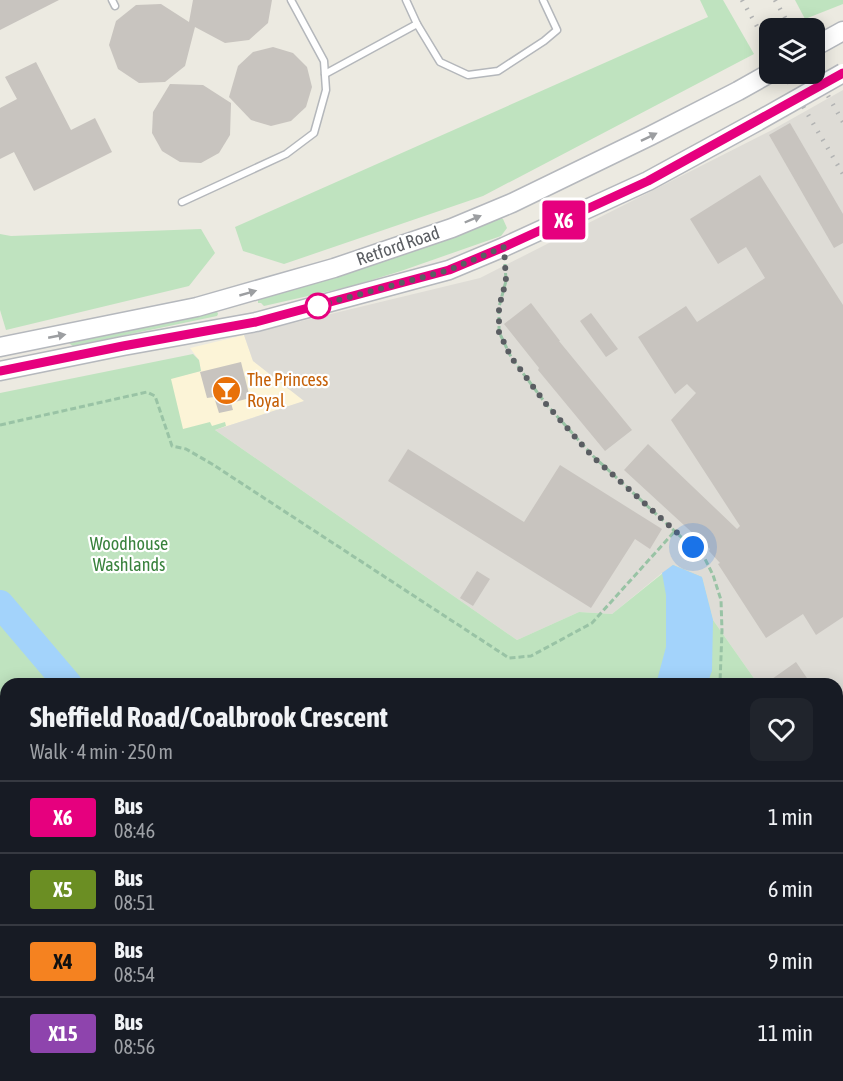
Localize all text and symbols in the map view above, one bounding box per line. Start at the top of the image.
map controls [759,18,825,84]
button: layers [759,18,825,84]
one-way arrow [641,132,658,141]
line badge: X6 [537,200,591,240]
text: X6 [554,208,574,232]
one-way arrow [464,214,482,224]
street label: Retford Road [354,222,442,270]
one-way arrow [239,288,257,297]
unlabelled marker [305,293,331,319]
one-way arrow [48,330,67,340]
place label: The Princess Royal [247,369,328,411]
bar icon: The Princess Royal [210,374,242,406]
your location [678,532,708,562]
park label: Woodhouse Washlands [90,533,168,575]
button: heart [750,698,813,761]
text: Sheffield Road/Coalbrook Crescent [30,701,388,733]
text: Walk · 4 min · 250 m [30,740,173,763]
text: Bus [114,793,143,819]
text: 1 min [768,804,813,830]
text: X6 [53,805,73,829]
text: 08:46 [114,819,155,842]
text: Bus [114,865,143,891]
text: 6 min [768,876,813,902]
text: X5 [53,877,73,901]
text: 08:51 [114,891,155,914]
text: Bus [114,937,143,963]
text: 9 min [768,948,813,974]
text: X4 [53,949,73,973]
text: 08:54 [114,963,155,986]
text: Bus [114,1009,143,1035]
text: 11 min [758,1020,813,1046]
text: X15 [48,1021,78,1045]
text: 08:56 [114,1035,155,1058]

